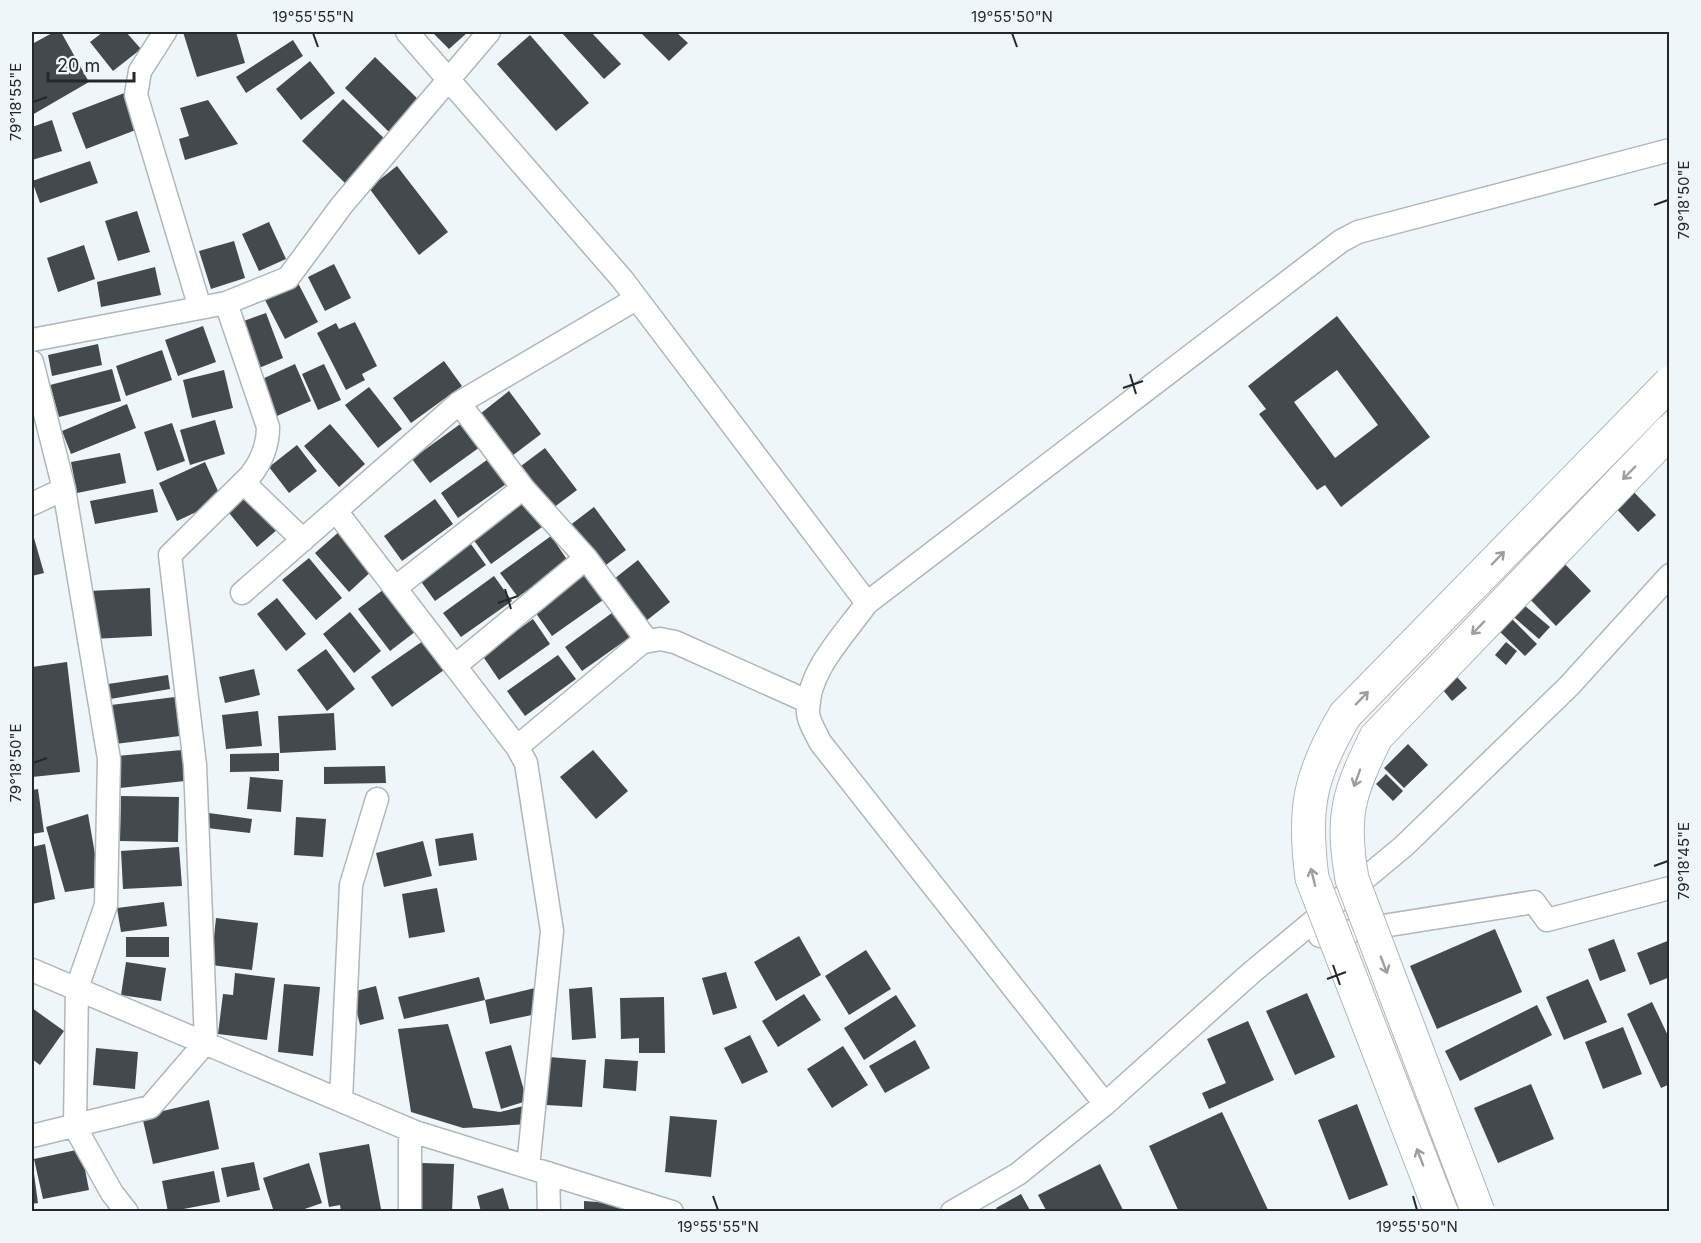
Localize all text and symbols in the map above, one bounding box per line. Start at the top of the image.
text: 19°55'55"N [272,7,354,26]
text: 19°55'50"N [971,7,1053,26]
scale bar [48,45,134,83]
text: 20 m [57,55,100,76]
text: 79°18'55"E [6,63,25,141]
text: 79°18'50"E [1674,161,1693,239]
one-way arrow [1622,465,1636,480]
one-way arrow [1491,551,1506,566]
one-way arrow [1471,620,1485,635]
one-way arrow [1355,690,1370,705]
text: 79°18'50"E [6,724,25,802]
one-way arrow [1351,768,1362,787]
text: 79°18'45"E [1674,822,1693,900]
one-way arrow [1306,868,1318,887]
one-way arrow [1379,955,1390,974]
one-way arrow [1414,1148,1425,1167]
text: 19°55'55"N [677,1217,759,1236]
text: 19°55'50"N [1376,1217,1458,1236]

